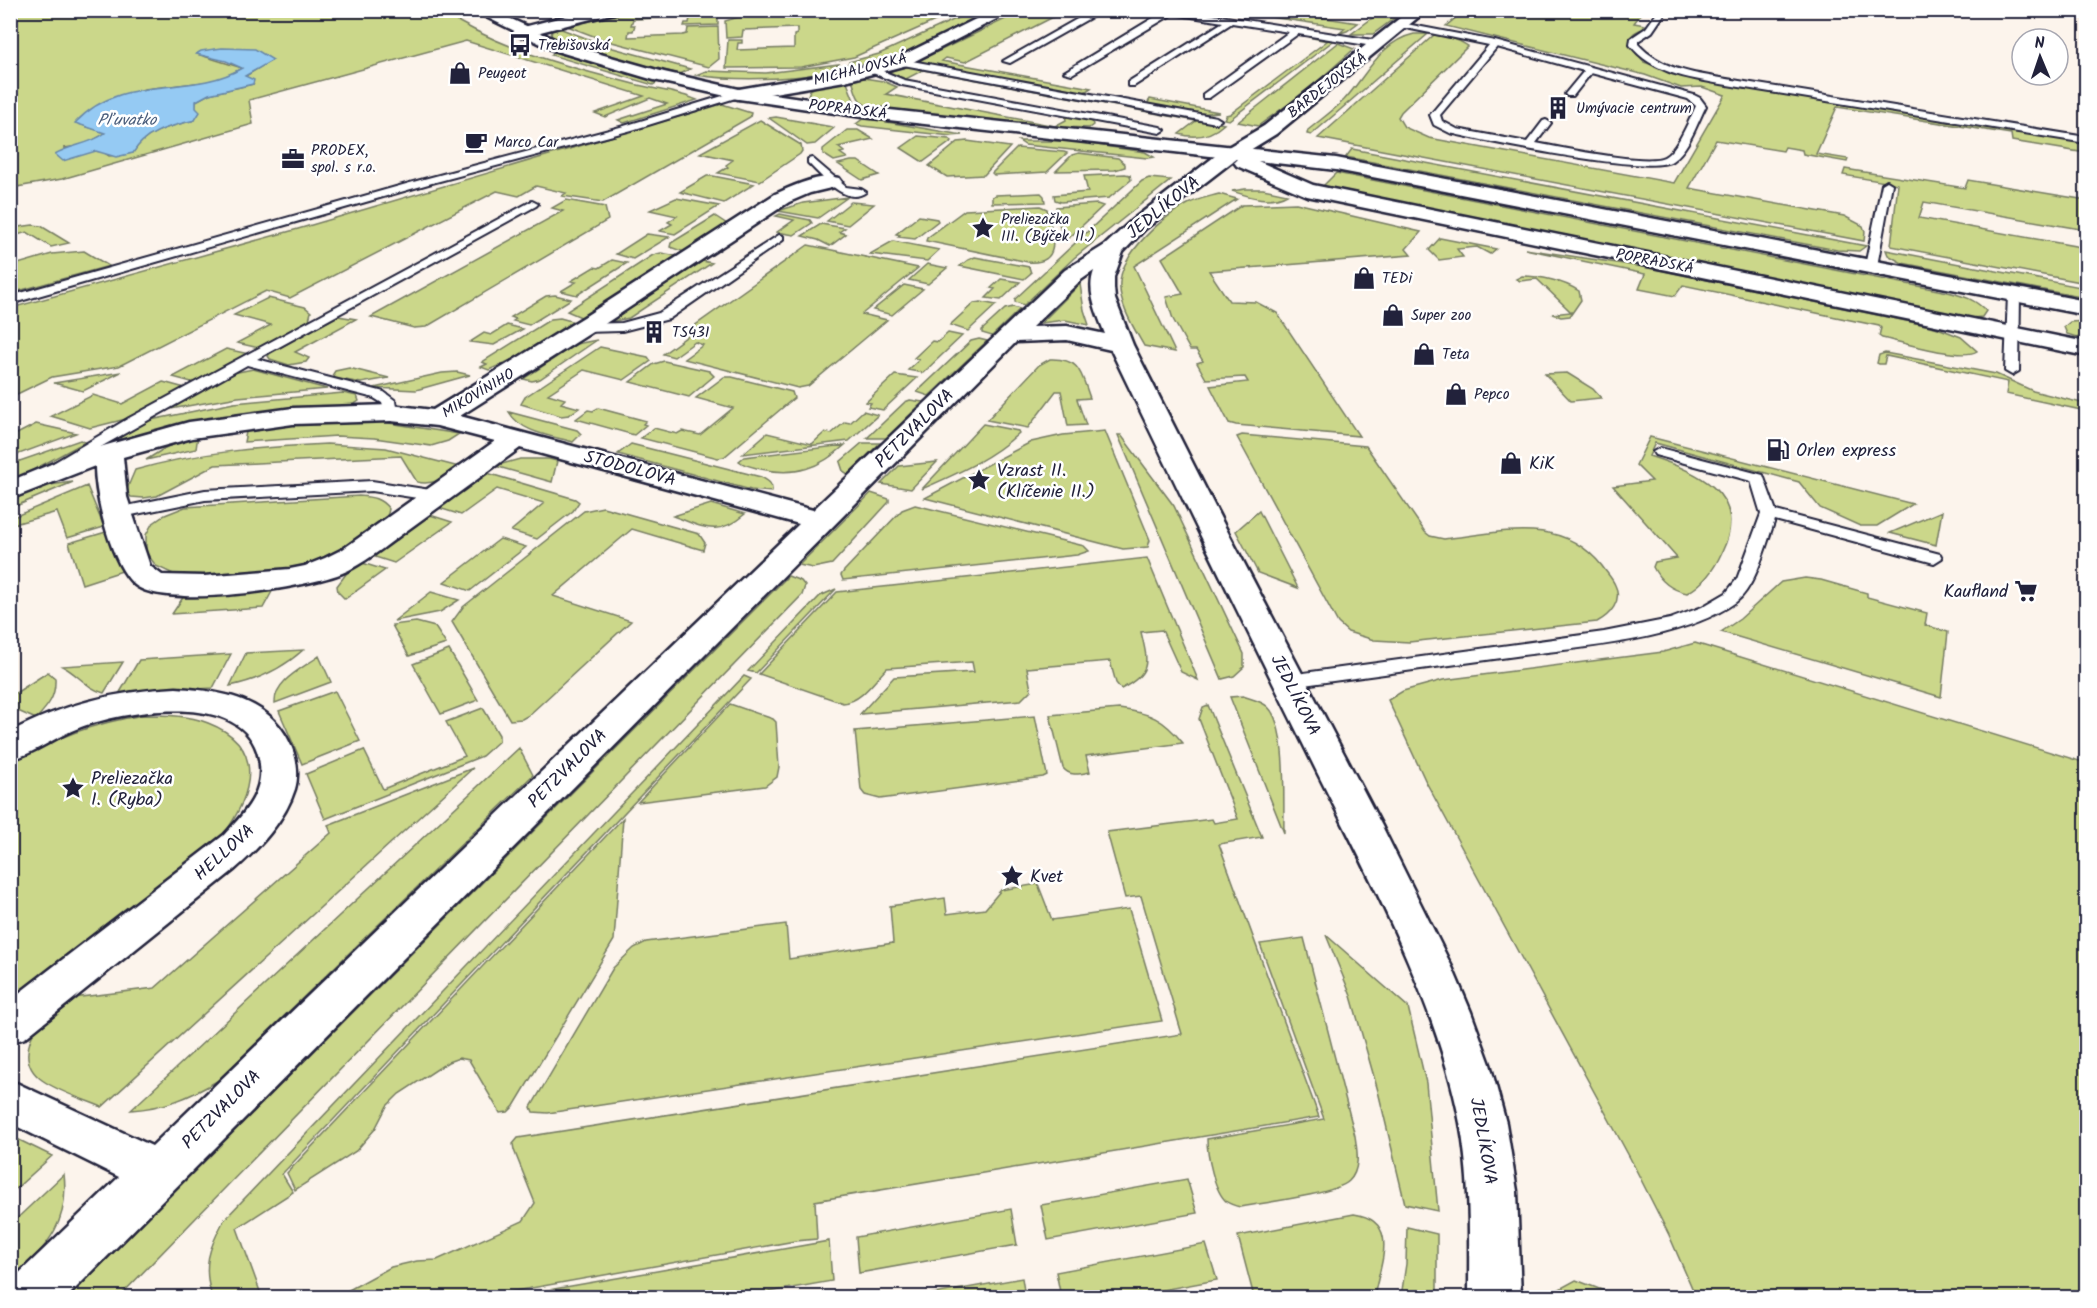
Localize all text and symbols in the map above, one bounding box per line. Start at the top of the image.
north arrow [2010,27,2070,87]
text: N [2034,31,2045,56]
bus stop icon: Trebišovská [507,32,533,58]
place label: Trebišovská [538,34,611,58]
street label: MICHALOVSKÁ [811,47,910,93]
street label: BARDEJOVSKÁ [1282,47,1373,125]
shop icon: Peugeot [447,60,473,86]
place label: Peugeot [478,62,527,86]
street label: POPRADSKÁ [807,93,889,127]
building icon: Umývacie centrum [1545,95,1571,121]
place label: Umývacie centrum [1576,97,1692,121]
water label: Pľuvatko [98,108,158,133]
cafe icon: Marco Car [463,129,489,155]
place label: Marco Car [494,131,559,155]
place label: PRODEX, spol. s r.o. [311,139,376,180]
office icon: PRODEX, spol. s r.o. [280,146,306,172]
street label: JEDLÍKOVA [1121,169,1207,247]
place label: Preliezačka III. (Býček II.) [1001,208,1095,249]
place icon: Preliezačka III. (Býček II.) [970,215,996,241]
street label: POPRADSKÁ [1614,243,1696,281]
shop icon: TEDi [1351,265,1377,291]
place label: TEDi [1382,267,1413,291]
shop icon: Super zoo [1380,302,1406,328]
place label: Super zoo [1411,304,1471,328]
building icon: TS431 [641,319,667,345]
place label: TS431 [672,321,710,345]
shop icon: Teta [1411,341,1437,367]
place label: Teta [1442,343,1470,367]
street label: MIKOVÍNIHO [438,363,520,425]
shop icon: Pepco [1443,381,1469,407]
street label: PETZVALOVA [868,382,962,476]
place label: Pepco [1474,383,1510,407]
fuel station icon: Orlen express [1765,437,1791,463]
place label: Orlen express [1796,437,1896,466]
street label: STODOLOVA [580,443,679,496]
shop icon: KiK [1498,450,1524,476]
place label: KiK [1529,450,1555,479]
place label: Vzrast II. (Klíčenie II.) [997,457,1095,507]
place icon: Vzrast II. (Klíčenie II.) [966,467,992,493]
place label: Kaufland [1943,578,2009,607]
supermarket icon: Kaufland [2013,578,2039,604]
street label: JEDLÍKOVA [1262,650,1328,742]
street label: PETZVALOVA [521,722,615,816]
place label: Preliezačka I. (Ryba) [91,765,173,815]
place icon: Preliezačka I. (Ryba) [60,775,86,801]
street label: HELLOVA [188,818,262,889]
place icon: Kvet [999,863,1025,889]
place label: Kvet [1030,863,1064,892]
street label: PETZVALOVA [175,1063,269,1157]
street label: JEDLÍKOVA [1461,1095,1504,1187]

